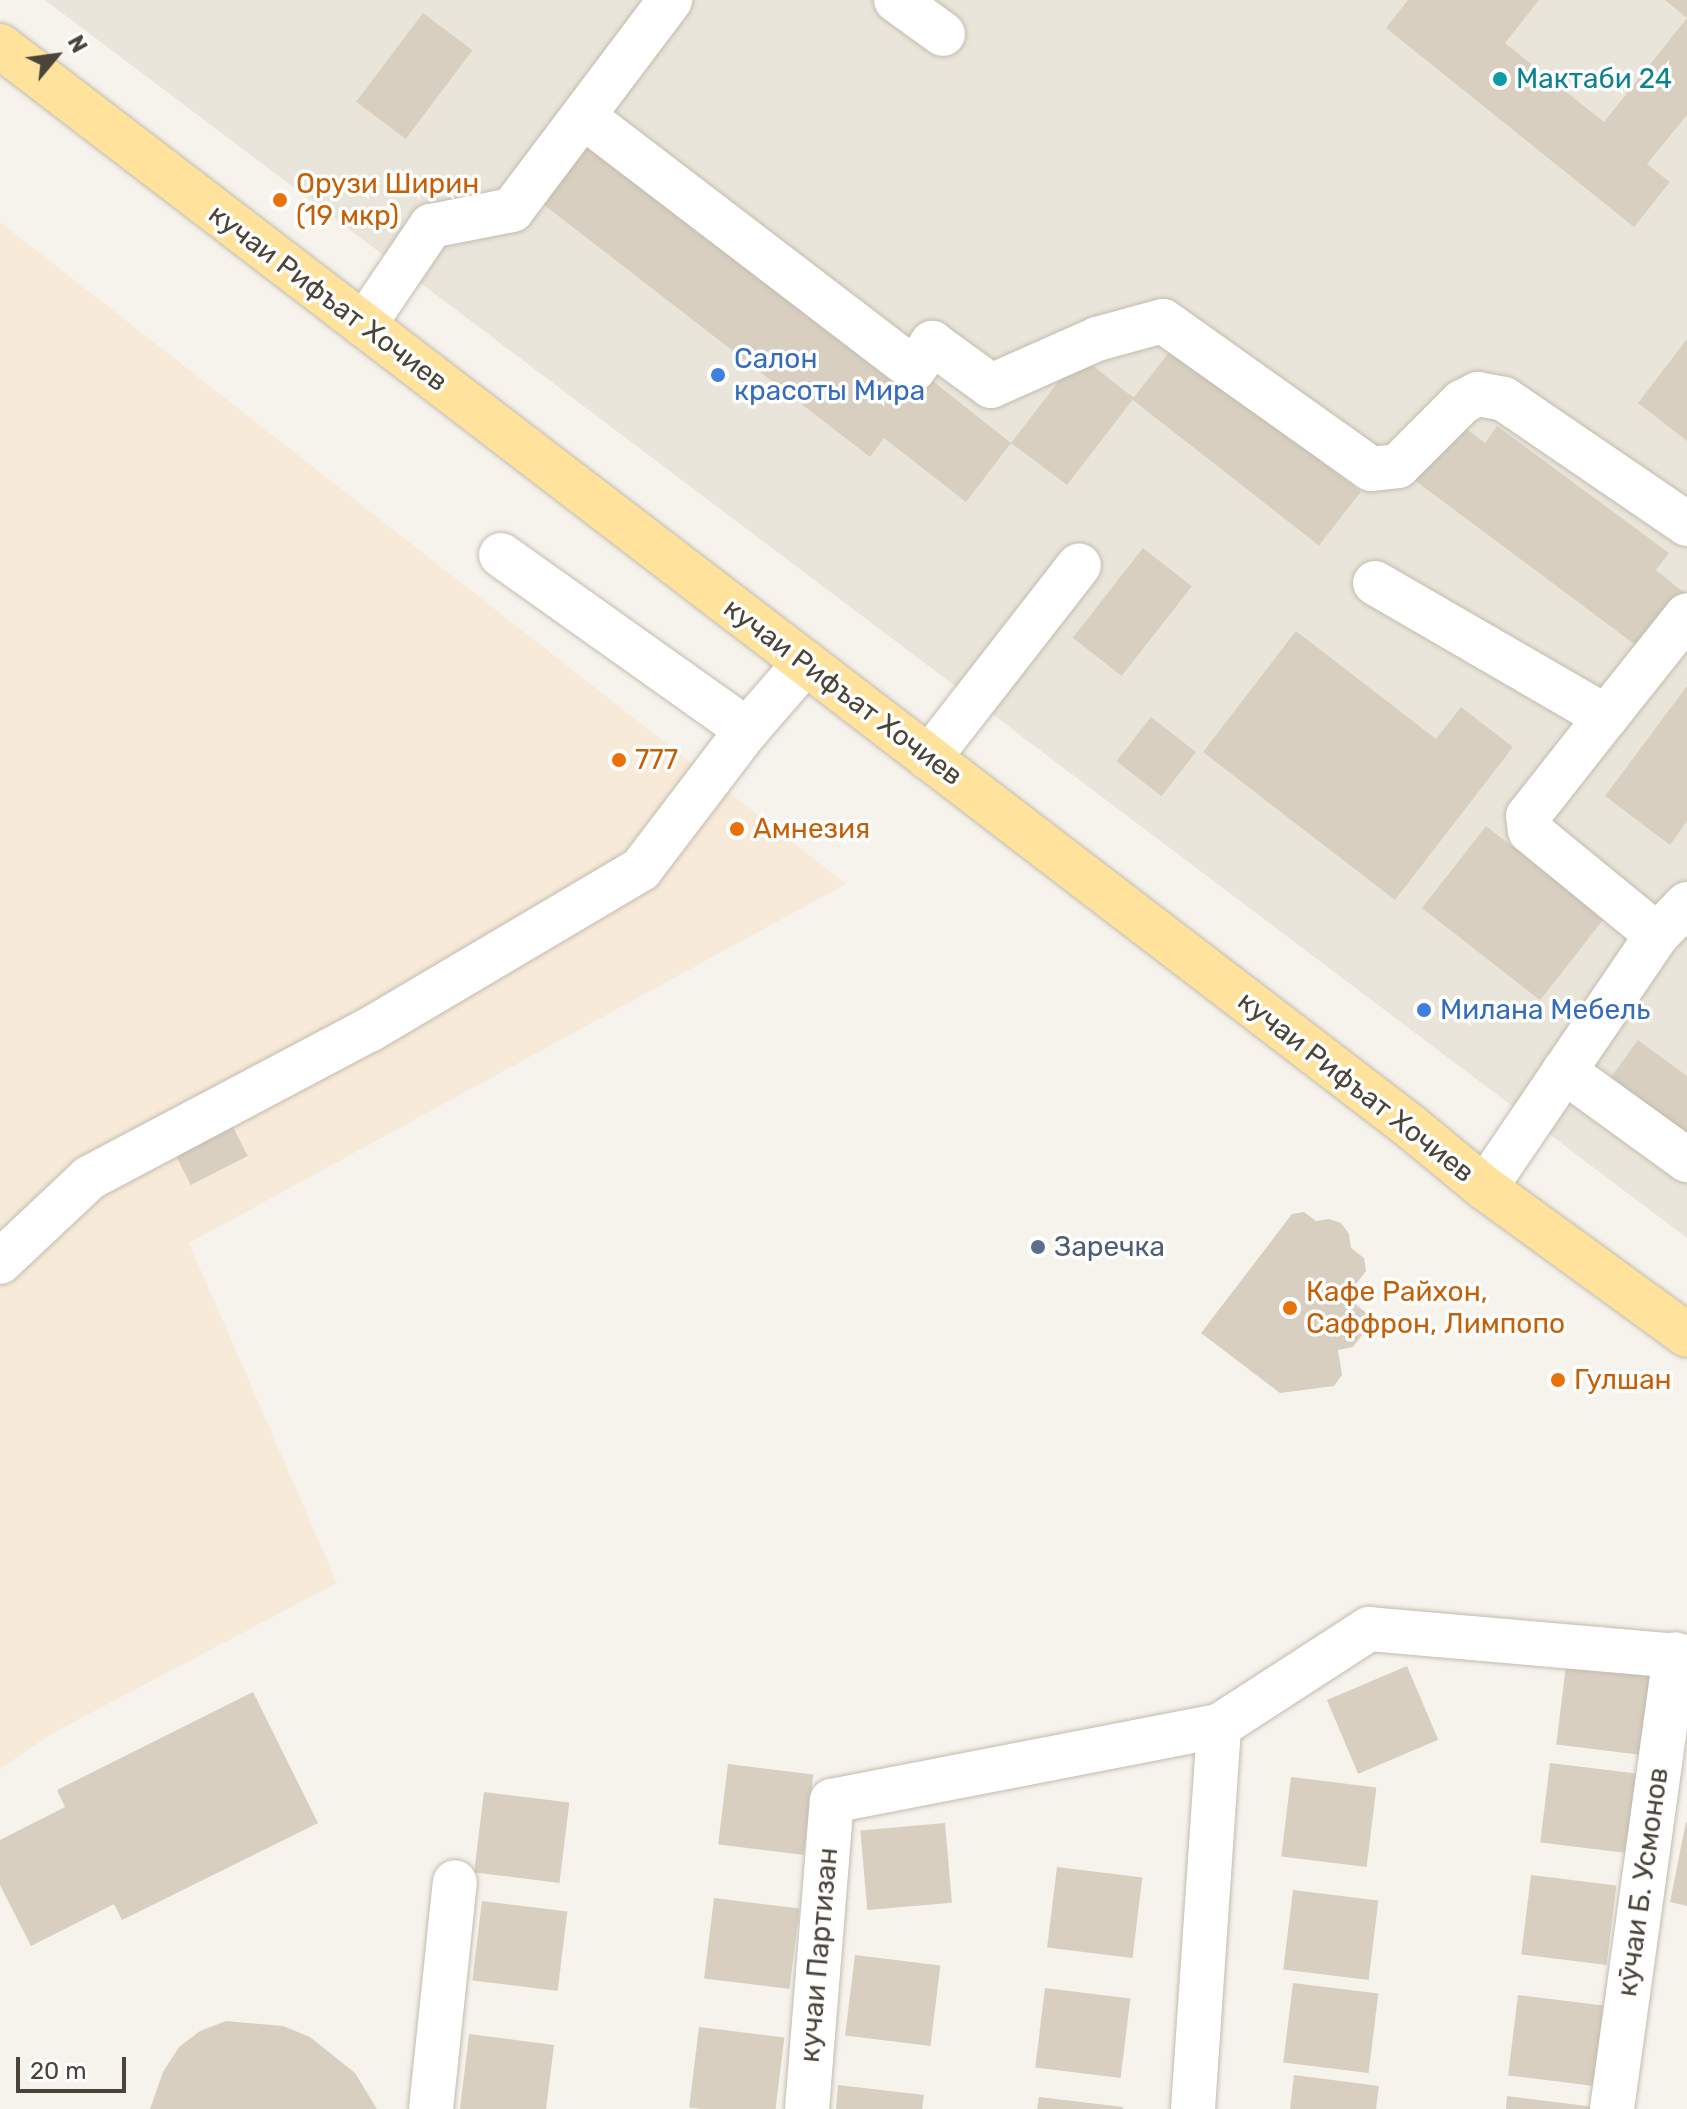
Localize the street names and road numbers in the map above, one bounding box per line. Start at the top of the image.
street label: кучаи Рифъат Хочиев [202,197,454,399]
street label: кучаи Рифъат Хочиев [717,591,969,793]
street label: кучаи Рифъат Хочиев [1231,984,1481,1190]
street label: кӯчаи Б. Усмонов [1610,1765,1676,1999]
street label: кучаи Партизан [793,1846,845,2064]

